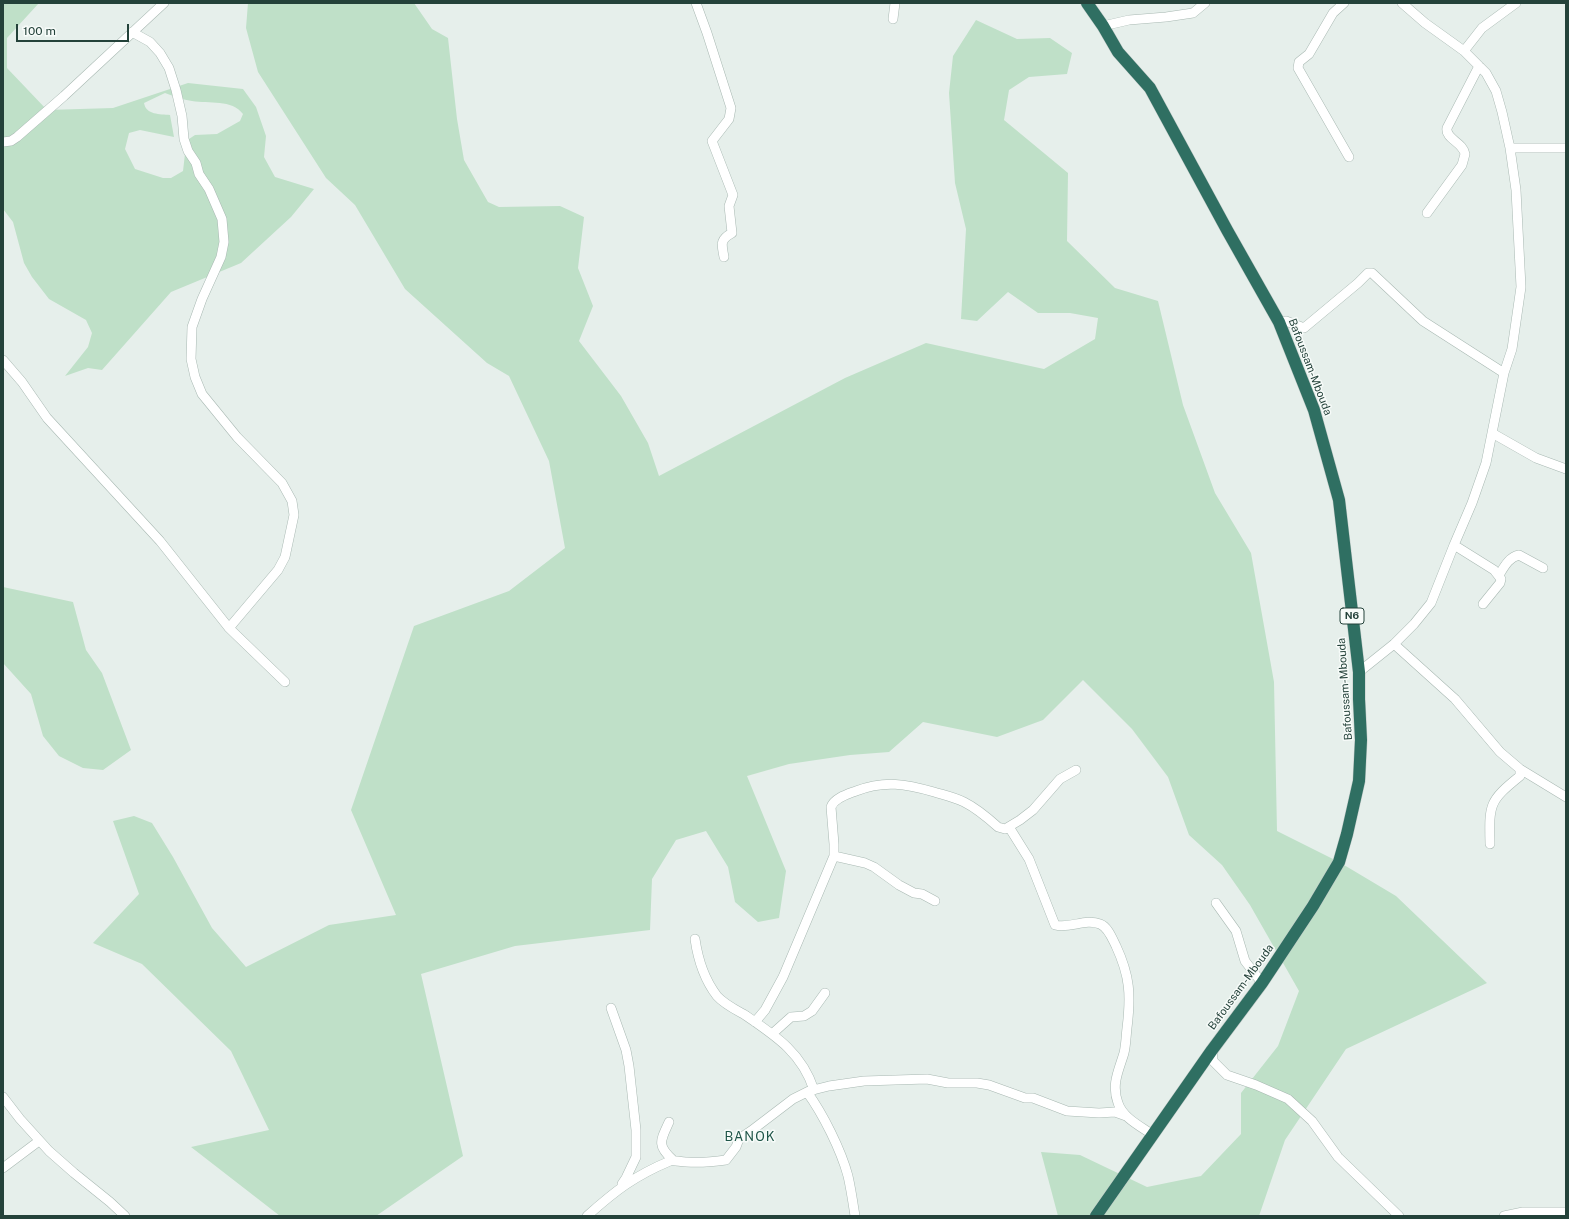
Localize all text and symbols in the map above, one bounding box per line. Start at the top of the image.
scale bar [18,16,131,42]
text: 100 m [23,24,56,38]
street label: Bafoussam-Mbouda [1285,317,1335,417]
road number: N6 [1340,608,1364,624]
street label: Bafoussam-Mbouda [1335,637,1355,741]
street label: Bafoussam-Mbouda [1206,942,1276,1032]
district label: BANOK [724,1129,776,1145]

